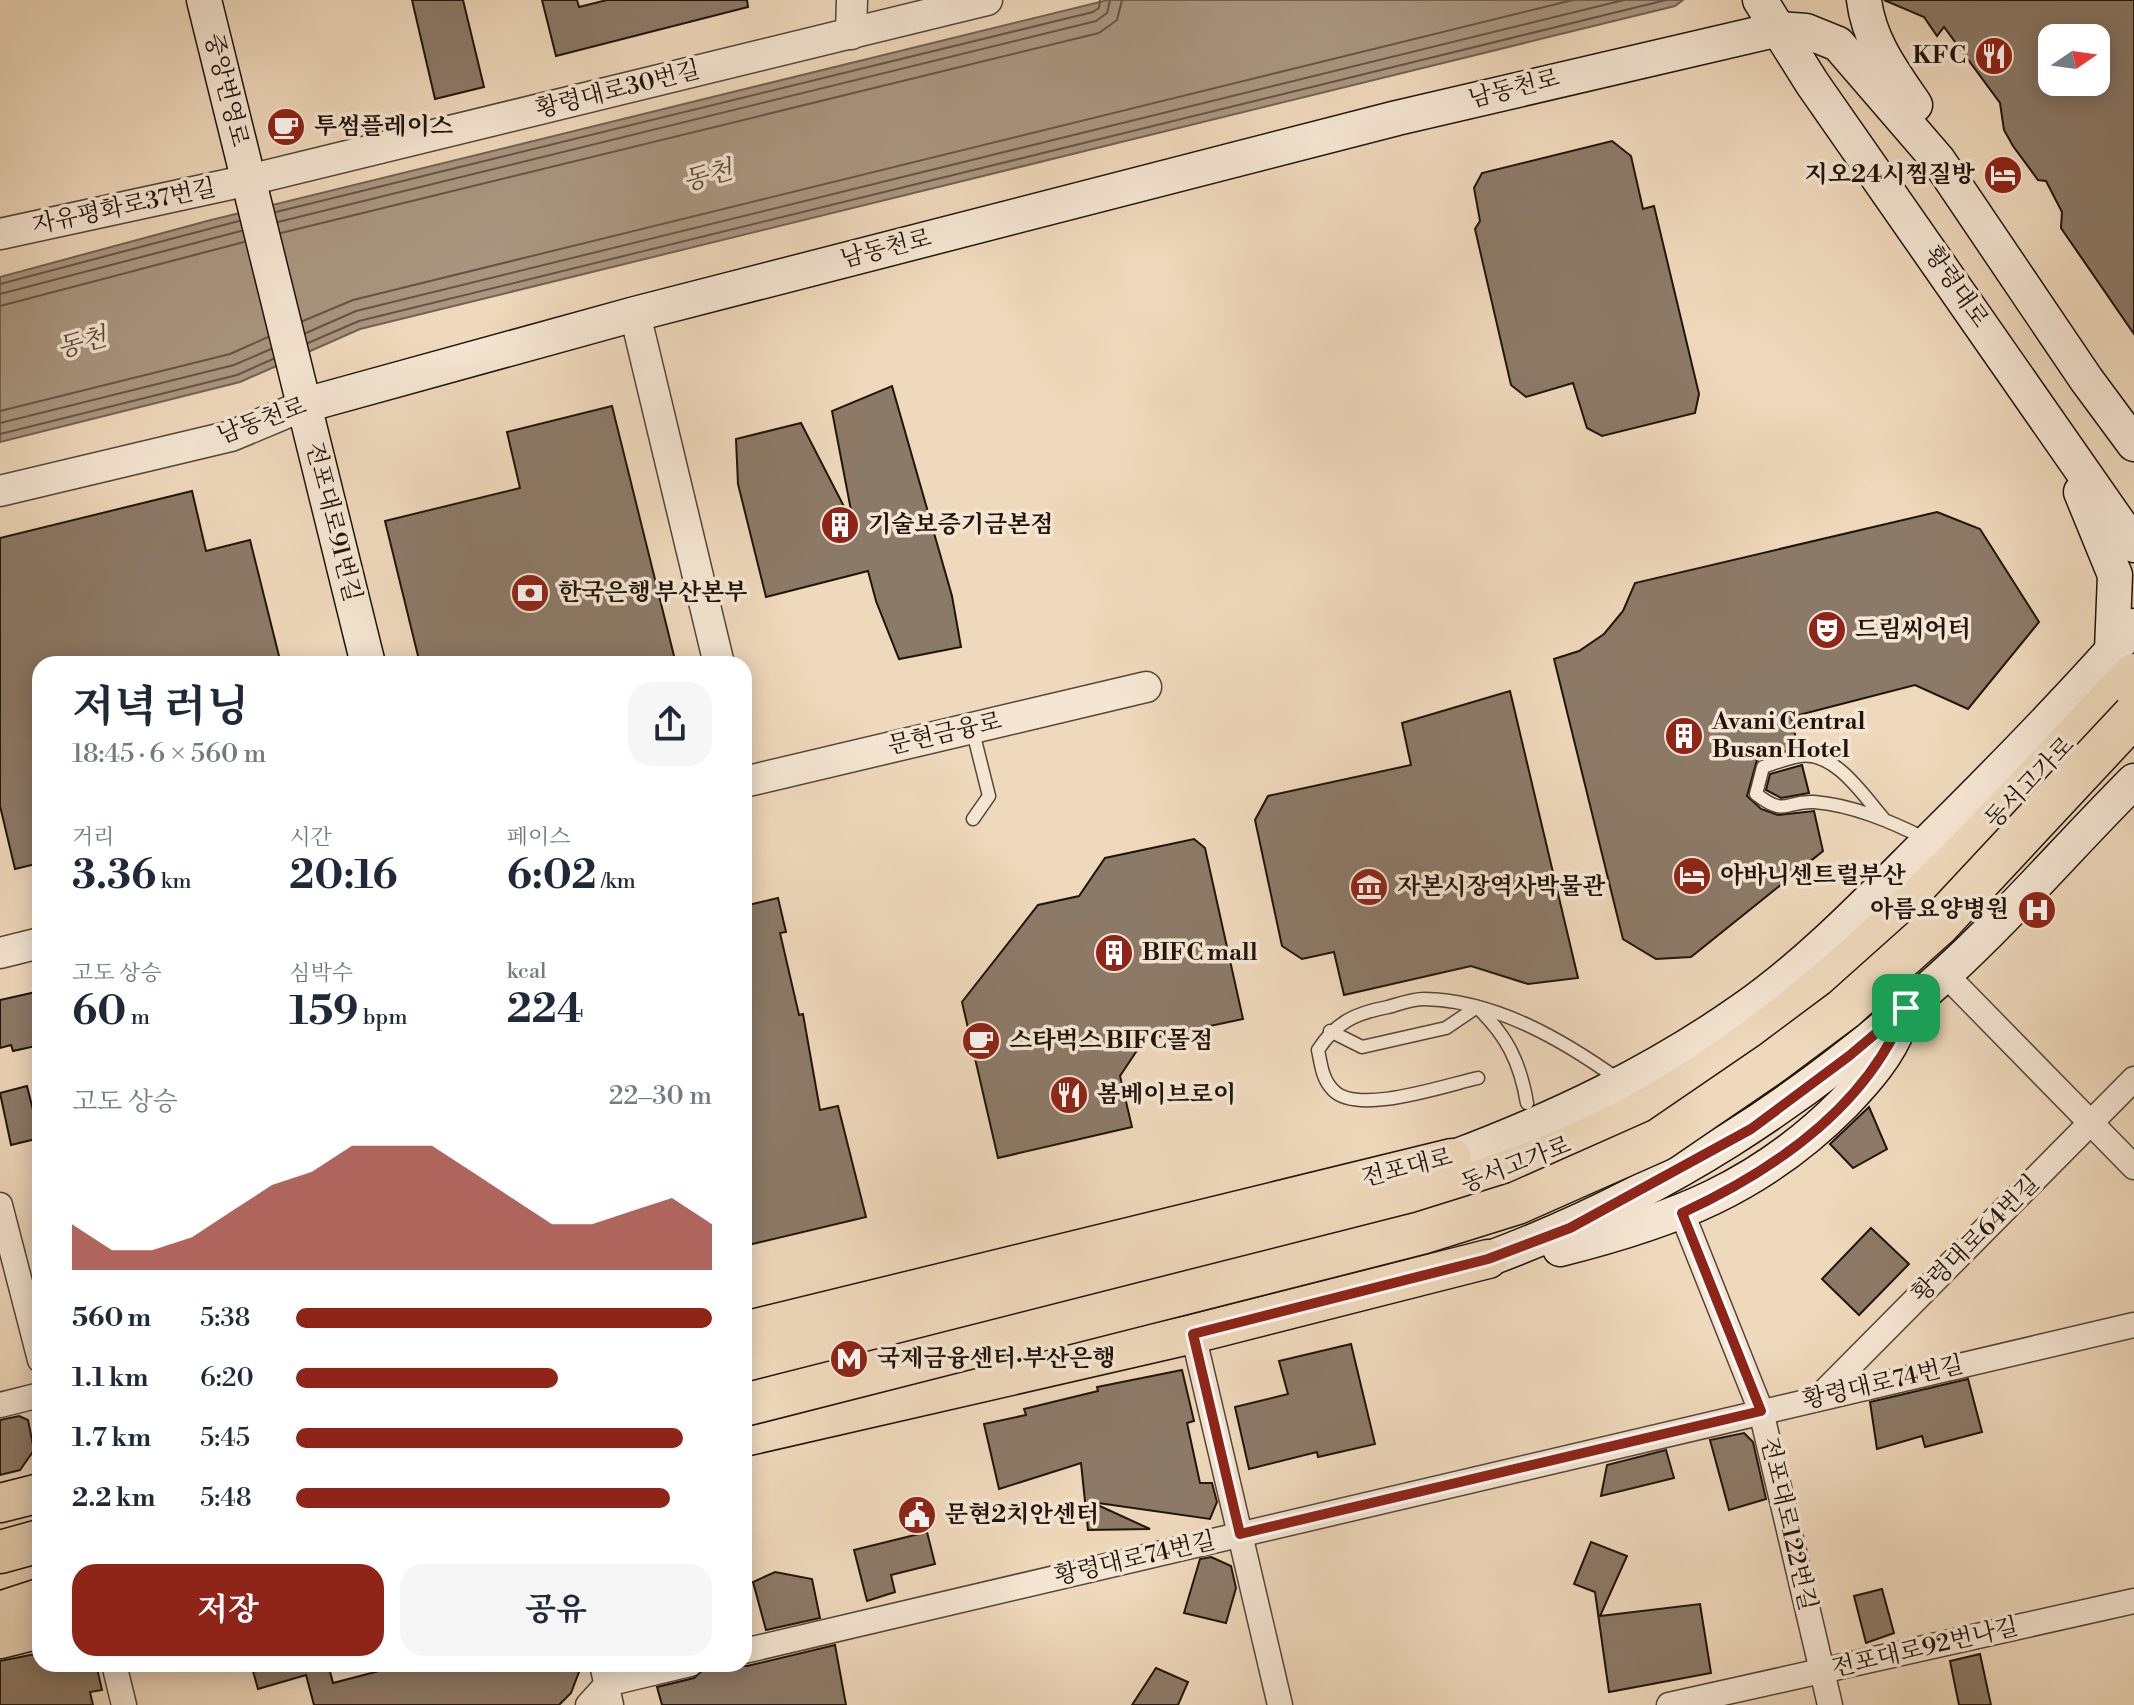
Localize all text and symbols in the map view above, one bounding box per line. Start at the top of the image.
north arrow [2038,24,2110,96]
map controls [2038,24,2110,96]
street label: 중앙번영로 [197,30,255,150]
restaurant icon: KFC [1973,35,2015,77]
place label: KFC [1913,41,1966,71]
street label: 황령대로30번길 [533,55,703,125]
street label: 남동천로 [1465,63,1563,115]
cafe icon: 투썸플레이스 [265,106,307,148]
place label: 투썸플레이스 [314,112,453,142]
water label: 동천 [680,154,738,198]
hotel icon: 지오24시찜질방 [1982,154,2024,196]
place label: 지오24시찜질방 [1805,160,1976,190]
street label: 자유평화로37번길 [29,173,219,241]
street label: 남동천로 [837,223,935,275]
street label: 황령대로 [1917,240,1995,334]
water label: 동천 [54,321,112,365]
street label: 남동천로 [213,391,311,451]
street label: 전포대로91번길 [299,439,367,605]
building icon: 기술보증기금본점 [819,504,861,546]
place label: 기술보증기금본점 [868,510,1053,540]
bank icon: 한국은행 부산본부 [509,572,551,614]
place label: 한국은행 부산본부 [558,578,747,608]
theatre icon: 드림씨어터 [1806,609,1848,651]
place label: 드림씨어터 [1855,615,1971,645]
text: 저녁 러닝 [72,680,249,735]
button: share [628,682,712,766]
street label: 문현금융로 [885,706,1005,762]
place label: Avani Central Busan Hotel [1711,707,1865,765]
building icon: Avani Central Busan Hotel [1663,715,1705,757]
street label: 동서고가로 [1979,731,2081,835]
text: 18:45 · 6 × 560 m [72,738,266,770]
text: 거리 [72,824,115,851]
text: 시간 [289,824,332,851]
text: 페이스 [507,824,570,851]
text: 3.36 [72,851,156,901]
text: 20:16 [289,851,397,901]
text: 6:02 [507,851,596,901]
hotel icon: 아바니센트럴부산 [1671,855,1713,897]
place label: 아바니센트럴부산 [1720,861,1906,891]
museum icon: 자본시장역사박물관 [1348,866,1390,908]
text: km [156,868,192,895]
text: /km [596,868,636,895]
place label: 자본시장역사박물관 [1397,872,1606,902]
hospital icon: 아름요양병원 [2016,889,2058,931]
place label: 아름요양병원 [1870,895,2009,925]
building icon: BIFC mall [1093,932,1135,974]
place label: BIFC mall [1142,938,1258,968]
text: kcal [507,958,547,985]
text: 고도 상승 [72,960,162,987]
text: 심박수 [289,960,353,987]
pin [1872,974,1940,1042]
text: 224 [507,985,584,1035]
icon: arrive [1884,986,1928,1030]
text: 60 [72,987,126,1037]
text: 159 [289,987,359,1037]
text: m [126,1004,150,1031]
text: bpm [359,1004,408,1031]
cafe icon: 스타벅스 BIFC몰점 [960,1020,1002,1062]
place label: 스타벅스 BIFC몰점 [1009,1026,1213,1056]
restaurant icon: 봄베이브로이 [1048,1074,1090,1116]
text: 22–30 m [609,1080,712,1112]
place label: 봄베이브로이 [1097,1080,1236,1110]
text: 고도 상승 [72,1086,178,1118]
street label: 동서고가로 [1457,1130,1575,1200]
street label: 전포대로 [1358,1142,1456,1194]
street label: 황령대로64번길 [1906,1169,2046,1309]
text: 560 m [72,1302,151,1334]
text: 5:38 [200,1302,251,1334]
metro station icon: 국제금융센터·부산은행 [828,1338,870,1380]
place label: 국제금융센터·부산은행 [877,1344,1115,1374]
street label: 황령대로74번길 [1800,1350,1966,1416]
text: 1.1 km [72,1362,148,1394]
text: 6:20 [200,1362,254,1394]
text: 1.7 km [72,1422,151,1454]
text: 5:45 [200,1422,250,1454]
street label: 전포대로122번길 [1753,1434,1823,1614]
text: 2.2 km [72,1482,156,1514]
text: 5:48 [200,1482,252,1514]
public building icon: 문현2치안센터 [896,1494,938,1536]
place label: 문현2치안센터 [945,1500,1099,1530]
street label: 황령대로74번길 [1052,1526,1218,1592]
button: 저장 [72,1564,384,1656]
button: 공유 [400,1564,712,1656]
street label: 전포대로92번나길 [1829,1612,2021,1684]

